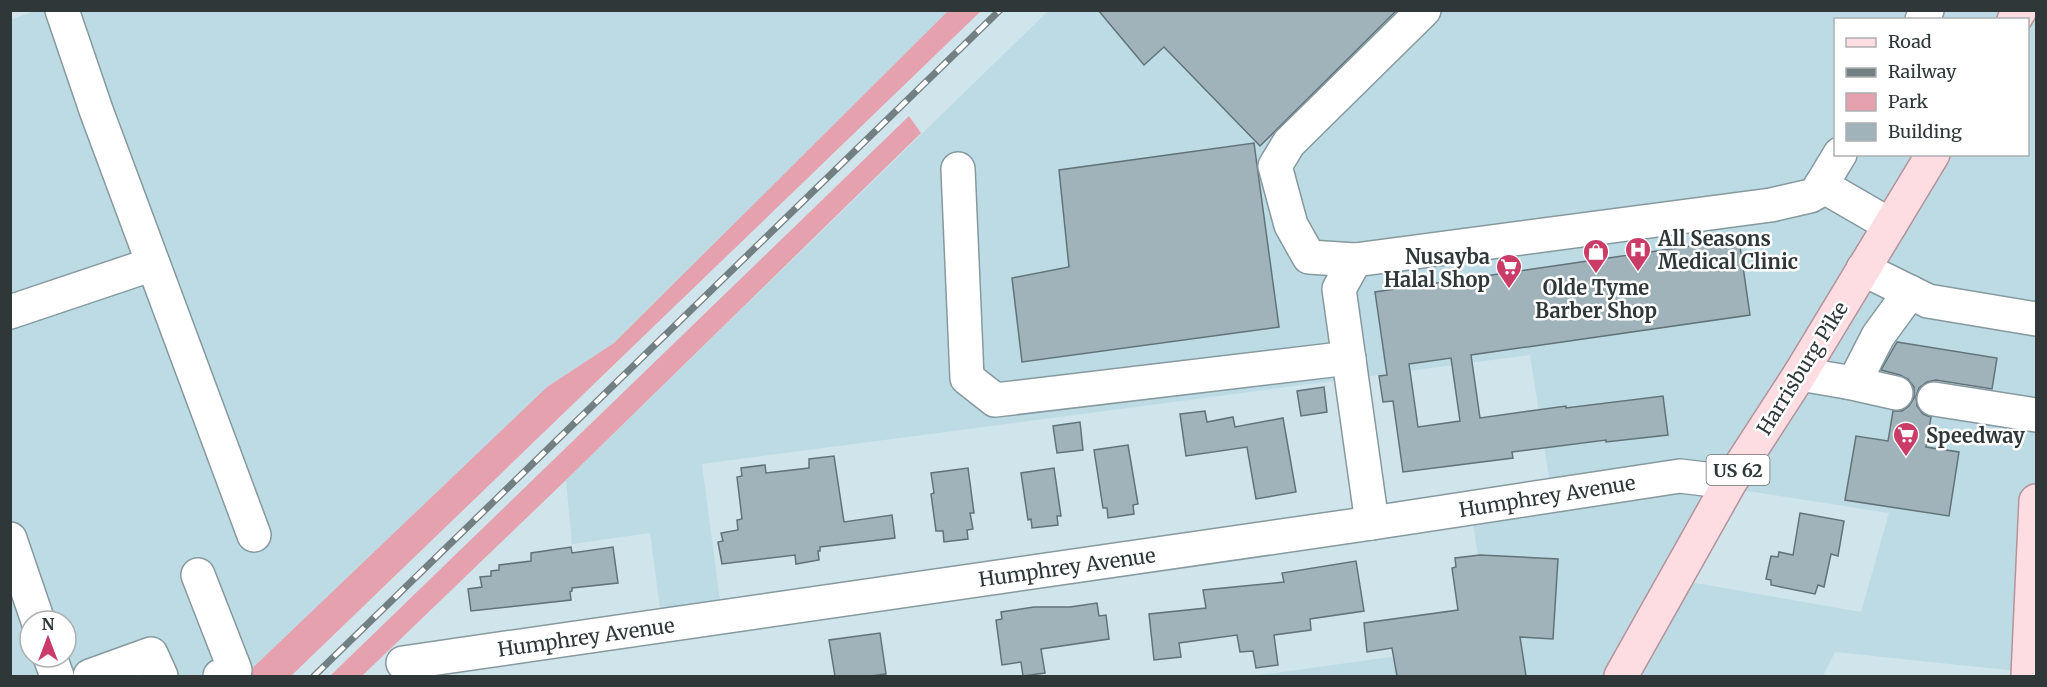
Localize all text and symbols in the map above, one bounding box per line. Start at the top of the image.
legend [1834,18,2029,156]
text: Road [1888,30,1932,53]
text: Railway [1888,60,1957,83]
text: Park [1888,90,1929,113]
text: Building [1888,120,1962,143]
place label: All Seasons Medical Clinic [1657,226,1798,274]
hospital icon: All Seasons Medical Clinic [1623,235,1653,273]
shop icon: Olde Tyme Barber Shop [1581,237,1611,275]
place label: Nusayba Halal Shop [1384,244,1490,292]
supermarket icon: Nusayba Halal Shop [1494,252,1524,290]
place label: Olde Tyme Barber Shop [1535,275,1657,323]
street label: Harrisburg Pike [1751,297,1853,439]
supermarket icon: Speedway [1891,420,1921,458]
place label: Speedway [1926,423,2025,448]
road number: US 62 [1706,455,1770,485]
street label: Humphrey Avenue [1457,470,1637,522]
street label: Humphrey Avenue [977,542,1157,592]
north arrow [18,609,78,669]
street label: Humphrey Avenue [496,612,676,662]
text: N [42,614,55,634]

